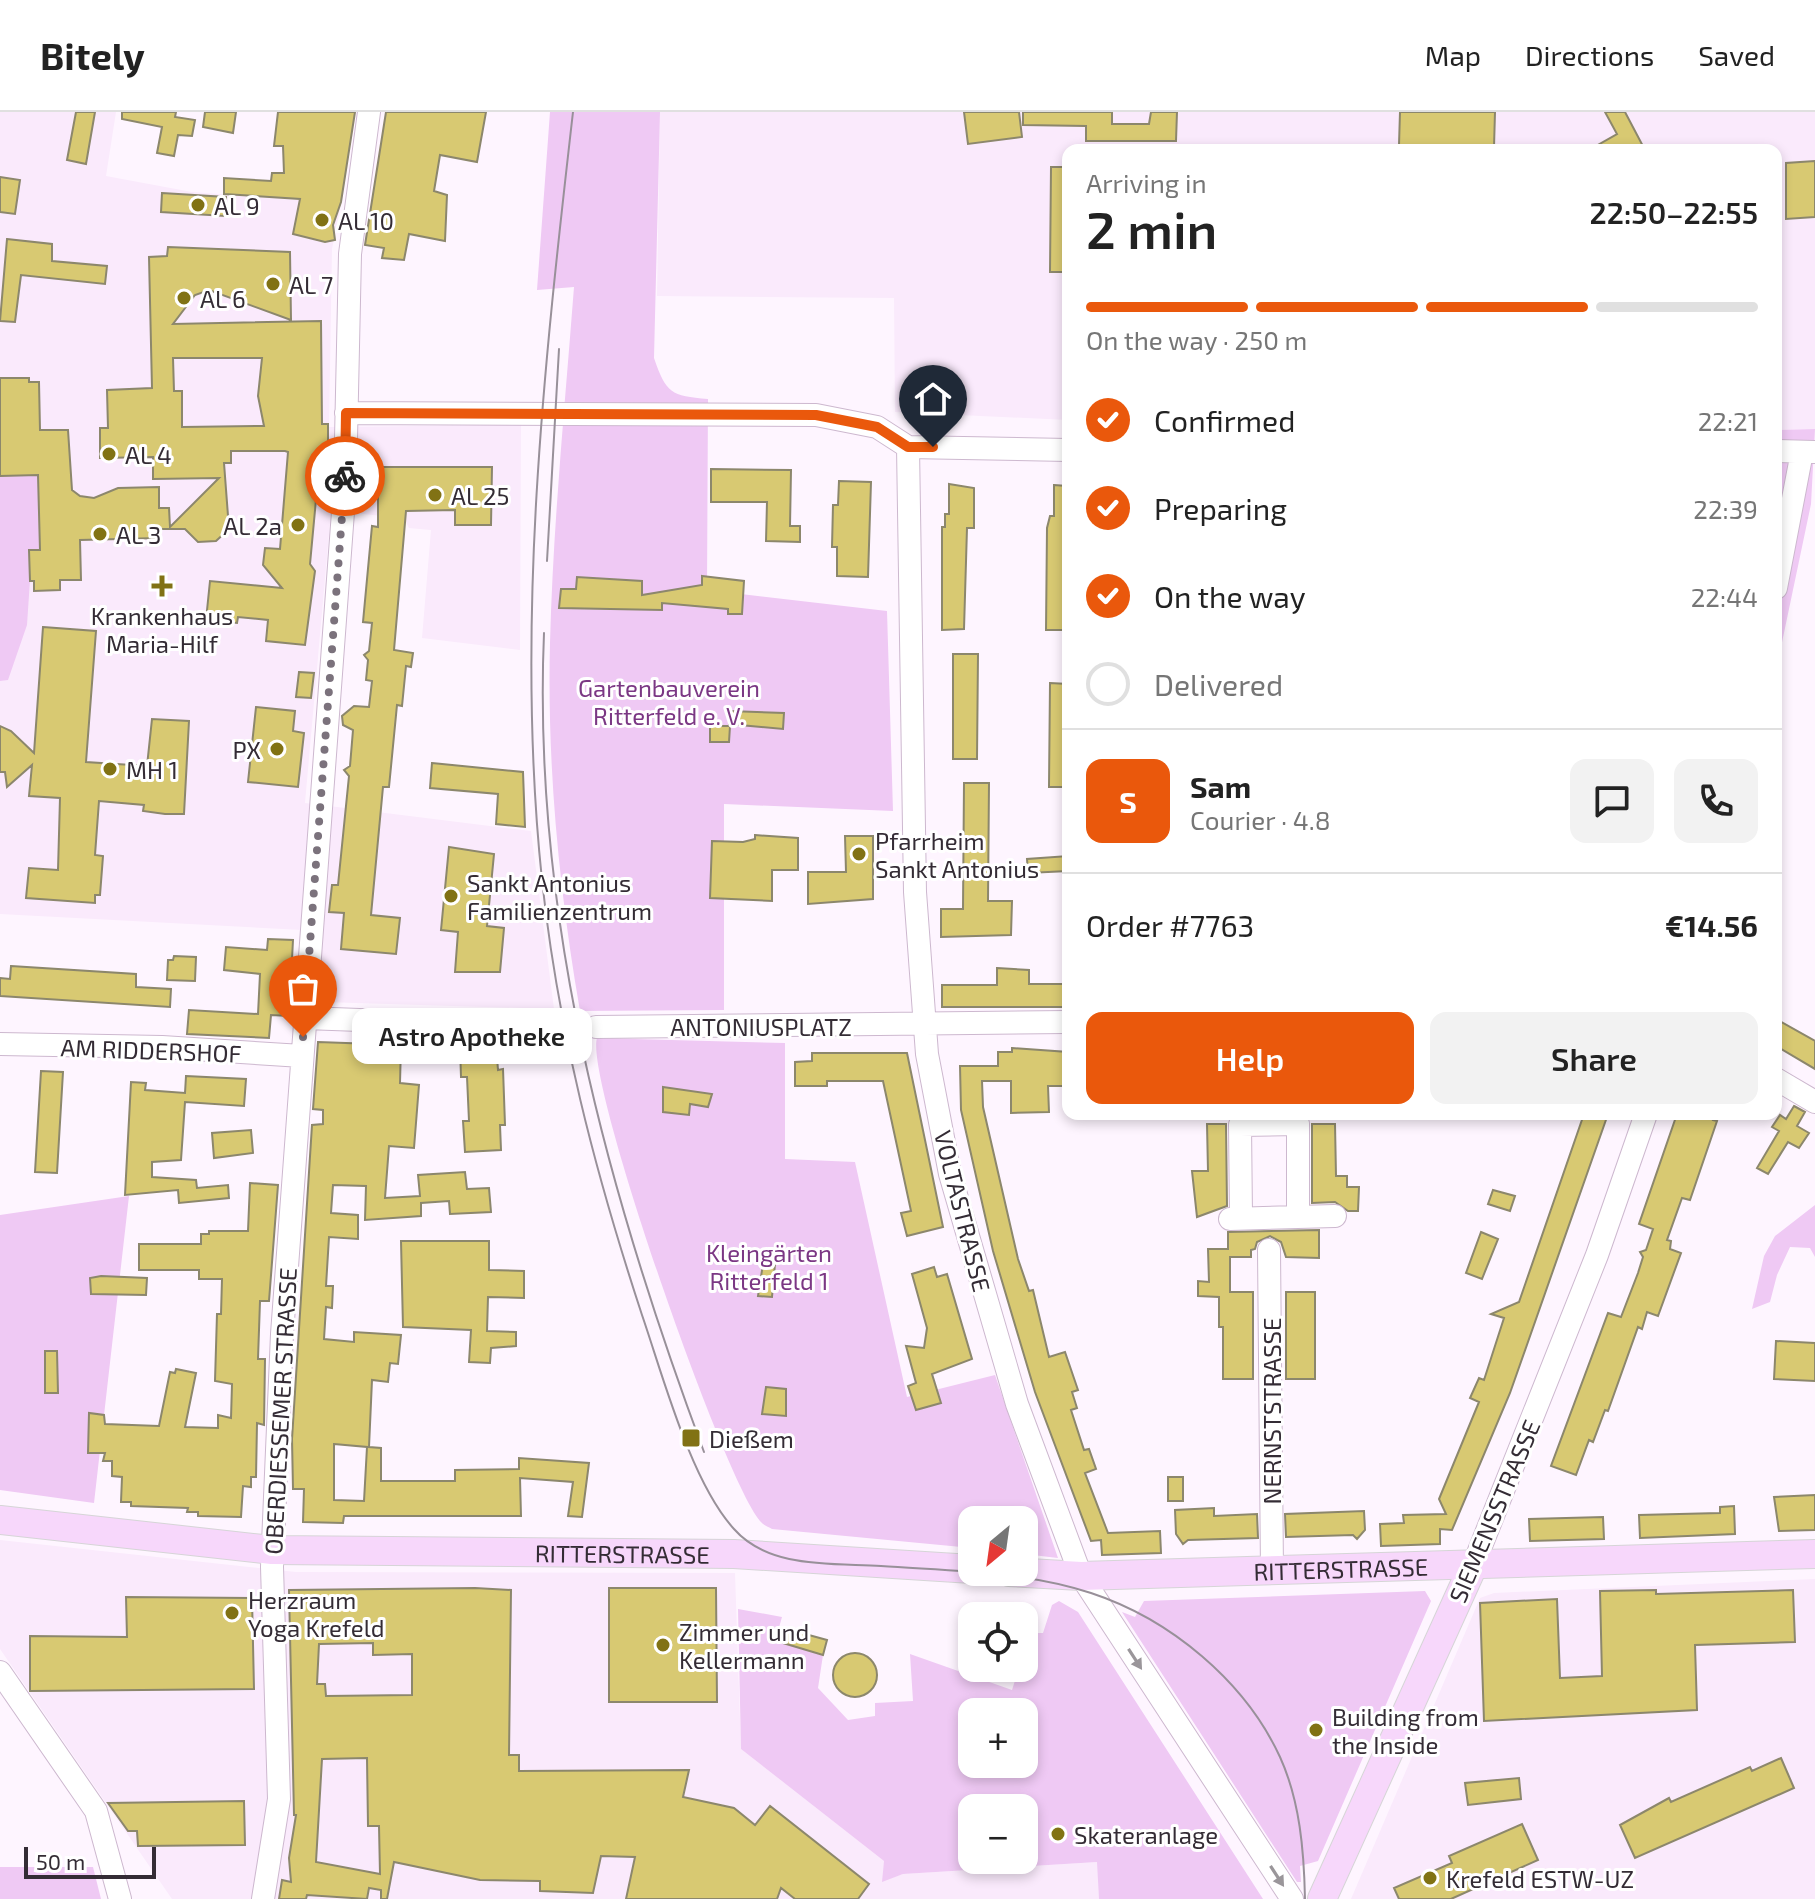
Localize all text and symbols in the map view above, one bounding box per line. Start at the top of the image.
text: Bitely [40,32,145,78]
text: Map [1425,38,1481,72]
text: Directions [1525,38,1654,72]
text: Saved [1698,38,1775,72]
text: Arriving in [1086,167,1207,198]
place label: AL 9 [214,191,260,220]
text: 22:50–22:55 [1590,194,1758,230]
marker: AL 9 [189,196,207,214]
text: 2 min [1086,197,1217,259]
place label: AL 10 [338,206,394,235]
marker: AL 10 [313,211,331,229]
place label: AL 7 [289,270,333,299]
marker: AL 7 [264,275,282,293]
place label: AL 6 [200,284,246,313]
marker: AL 6 [175,289,193,307]
text: On the way · 250 m [1086,324,1307,355]
pin [899,365,967,447]
icon: home [911,377,955,421]
icon: check [1086,398,1130,442]
text: Confirmed [1154,402,1295,438]
text: 22:21 [1698,405,1758,436]
courier [305,436,385,516]
place label: AL 4 [125,440,172,469]
marker: AL 4 [100,445,118,463]
icon: bike [323,454,367,498]
place label: AL 25 [451,481,509,510]
marker: AL 25 [426,486,444,504]
icon: check [1086,486,1130,530]
text: Preparing [1154,490,1287,526]
text: 22:39 [1693,493,1758,524]
place label: AL 2a [223,511,282,540]
marker: AL 2a [289,516,307,534]
place label: AL 3 [116,520,161,549]
marker: AL 3 [91,525,109,543]
icon: check [1086,574,1130,618]
marker: Krankenhaus Maria-Hilf [151,575,173,597]
text: On the way [1154,578,1306,614]
text: 22:44 [1691,581,1758,612]
place label: Krankenhaus Maria-Hilf [91,601,233,658]
text: Delivered [1154,666,1283,702]
park label: Gartenbauverein Ritterfeld e. V. [578,673,760,730]
place label: PX [233,735,261,764]
marker: PX [268,740,286,758]
place label: MH 1 [126,755,178,784]
button: chat [1570,759,1654,843]
button: phone [1674,759,1758,843]
marker: MH 1 [101,760,119,778]
text: Sam [1190,768,1251,804]
text: S [1119,783,1137,819]
text: Courier · 4.8 [1190,804,1331,835]
place label: Pfarrheim Sankt Antonius [875,826,1039,883]
marker: Pfarrheim Sankt Antonius [850,845,868,863]
place label: Sankt Antonius Familienzentrum [467,868,652,925]
marker: Sankt Antonius Familienzentrum [442,887,460,905]
text: Order #7763 [1086,907,1254,943]
text: €14.56 [1665,907,1758,943]
pin [269,955,337,1037]
icon: bag [281,967,325,1011]
callout: Astro Apotheke [351,1009,591,1065]
street label: ANTONIUSPLATZ [670,1012,852,1041]
button: Help [1086,1012,1414,1104]
button: Share [1430,1012,1758,1104]
text: Astro Apotheke [379,1020,565,1051]
street label: AM RIDDERSHOF [60,1032,242,1068]
street label: VOLTASTRASSE [929,1127,997,1295]
park label: Kleingärten Ritterfeld 1 [706,1238,832,1295]
street label: OBERDIESSEMER STRASSE [258,1267,302,1555]
street label: NERNSTSTRASSE [1257,1317,1286,1505]
street label: SIEMENSSTRASSE [1442,1415,1546,1607]
place label: Dießem [709,1424,794,1453]
marker: Dießem [680,1427,702,1449]
north arrow [958,1506,1038,1586]
map controls [958,1506,1038,1874]
street label: RITTERSTRASSE [535,1538,710,1568]
street label: RITTERSTRASSE [1253,1551,1429,1585]
place label: Herzraum Yoga Krefeld [248,1585,385,1642]
button: locate [958,1602,1038,1682]
marker: Herzraum Yoga Krefeld [223,1604,241,1622]
place label: Zimmer und Kellermann [679,1617,809,1674]
marker: Zimmer und Kellermann [654,1636,672,1654]
one-way arrow [1128,1648,1143,1669]
button: + [958,1698,1038,1778]
place label: Building from the Inside [1332,1702,1479,1759]
marker: Building from the Inside [1307,1721,1325,1739]
button: − [958,1794,1038,1874]
place label: Skateranlage [1074,1820,1218,1849]
marker: Skateranlage [1049,1825,1067,1843]
scale bar [24,1843,156,1879]
text: 50 m [36,1848,85,1874]
place label: Krefeld ESTW-UZ [1446,1864,1634,1893]
one-way arrow [1269,1866,1284,1887]
marker: Krefeld ESTW-UZ [1421,1869,1439,1887]

